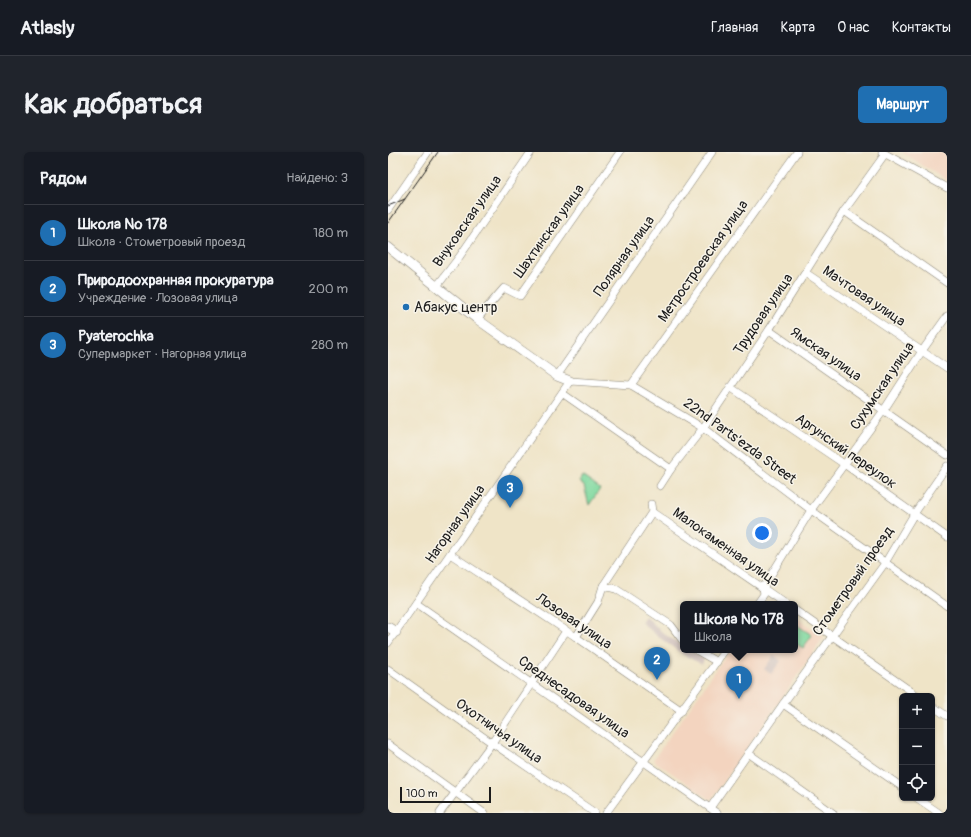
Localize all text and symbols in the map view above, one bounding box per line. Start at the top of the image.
text: Atlasly [20,16,74,40]
text: Главная [711,19,758,36]
text: Карта [780,19,815,36]
text: О нас [837,19,870,36]
text: Контакты [892,19,951,36]
button: Маршрут [858,86,947,123]
text: Как добраться [24,87,202,122]
text: Рядом [40,168,87,189]
text: Найдено: 3 [286,170,348,186]
street label: Внуковская улица [429,172,505,270]
street label: Шахтинская улица [510,181,588,281]
street label: Метростроевская улица [654,197,752,325]
street label: Полярная улица [590,212,658,300]
text: Школа № 178 [78,215,167,234]
text: 1 [50,225,56,241]
text: 180 m [313,225,348,241]
text: Школа · Стометровый проезд [78,234,245,250]
street label: Мачтовая улица [819,262,909,330]
street label: Трудовая улица [730,270,796,358]
text: Природоохранная прокуратура [78,271,274,290]
text: 2 [49,281,57,297]
text: 200 m [309,281,348,297]
text: Учреждение · Лозовая улица [78,290,238,306]
place label: Абакус центр [414,299,498,316]
marker: Абакус центр [401,302,411,312]
street label: Ямская улица [787,323,865,385]
text: Pyaterochka [78,327,154,346]
text: 3 [49,337,57,353]
text: 280 m [311,337,348,353]
street label: Сухумская улица [846,339,918,433]
text: Супермаркет · Нагорная улица [78,346,247,362]
street label: 22nd Parts'ezda Street [680,394,800,488]
street label: Аргунский переулок [792,410,900,492]
pin: 3 [497,475,523,508]
street label: Нагорная улица [422,481,488,567]
street label: Малокаменная улица [669,504,783,590]
your location [752,523,772,543]
street label: Стометровый проезд [809,523,897,639]
street label: Лозовая улица [532,589,615,653]
popup [680,601,798,653]
text: Школа № 178 [695,610,784,629]
text: Школа [695,629,732,645]
pin: 2 [644,647,670,680]
street label: Среднесадовая улица [515,652,633,742]
pin: 1 [726,666,752,699]
map controls [899,693,935,801]
button: + [899,693,935,729]
street label: Охотничья улица [452,695,546,767]
button: − [899,729,935,765]
button: locate [899,765,935,801]
scale bar [400,785,491,804]
text: 100 m [406,787,437,800]

